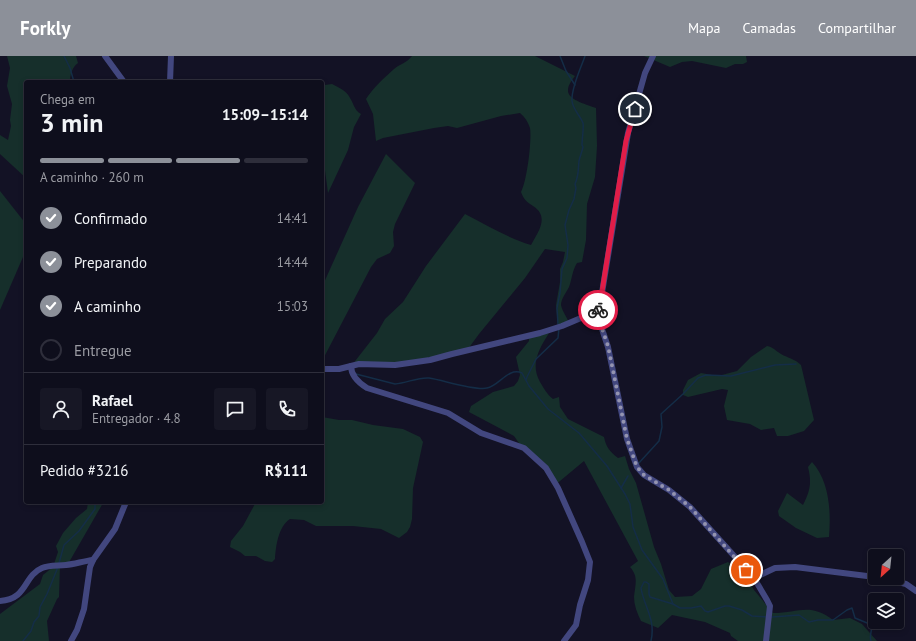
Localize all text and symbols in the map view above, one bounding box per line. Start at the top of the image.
text: Forkly [20,16,71,40]
text: Mapa [688,19,721,37]
text: Camadas [743,19,796,37]
text: Compartilhar [818,19,896,37]
text: Chega em [40,91,95,108]
pin [618,92,652,126]
icon: home [624,98,646,120]
text: 15:09–15:14 [222,105,308,124]
text: 3 min [40,106,103,139]
text: A caminho · 260 m [40,169,144,186]
icon: check [40,207,62,229]
text: Confirmado [74,209,147,228]
text: 14:41 [277,210,308,227]
icon: check [40,251,62,273]
text: Preparando [74,253,147,272]
text: 14:44 [277,254,308,271]
courier [578,290,618,330]
icon: check [40,295,62,317]
text: A caminho [74,297,141,316]
text: 15:03 [277,298,308,315]
icon: bike [587,299,609,321]
text: Entregue [74,341,132,360]
button: person [40,388,82,430]
button: chat [214,388,256,430]
button: phone [266,388,308,430]
text: Rafael [92,391,133,410]
text: Entregador · 4.8 [92,410,181,427]
text: Pedido #3216 [40,461,129,480]
text: R$111 [265,461,308,480]
north arrow [868,549,904,585]
map controls [868,549,904,629]
pin [729,553,763,587]
icon: bag [735,559,757,581]
button: layers [868,593,904,629]

